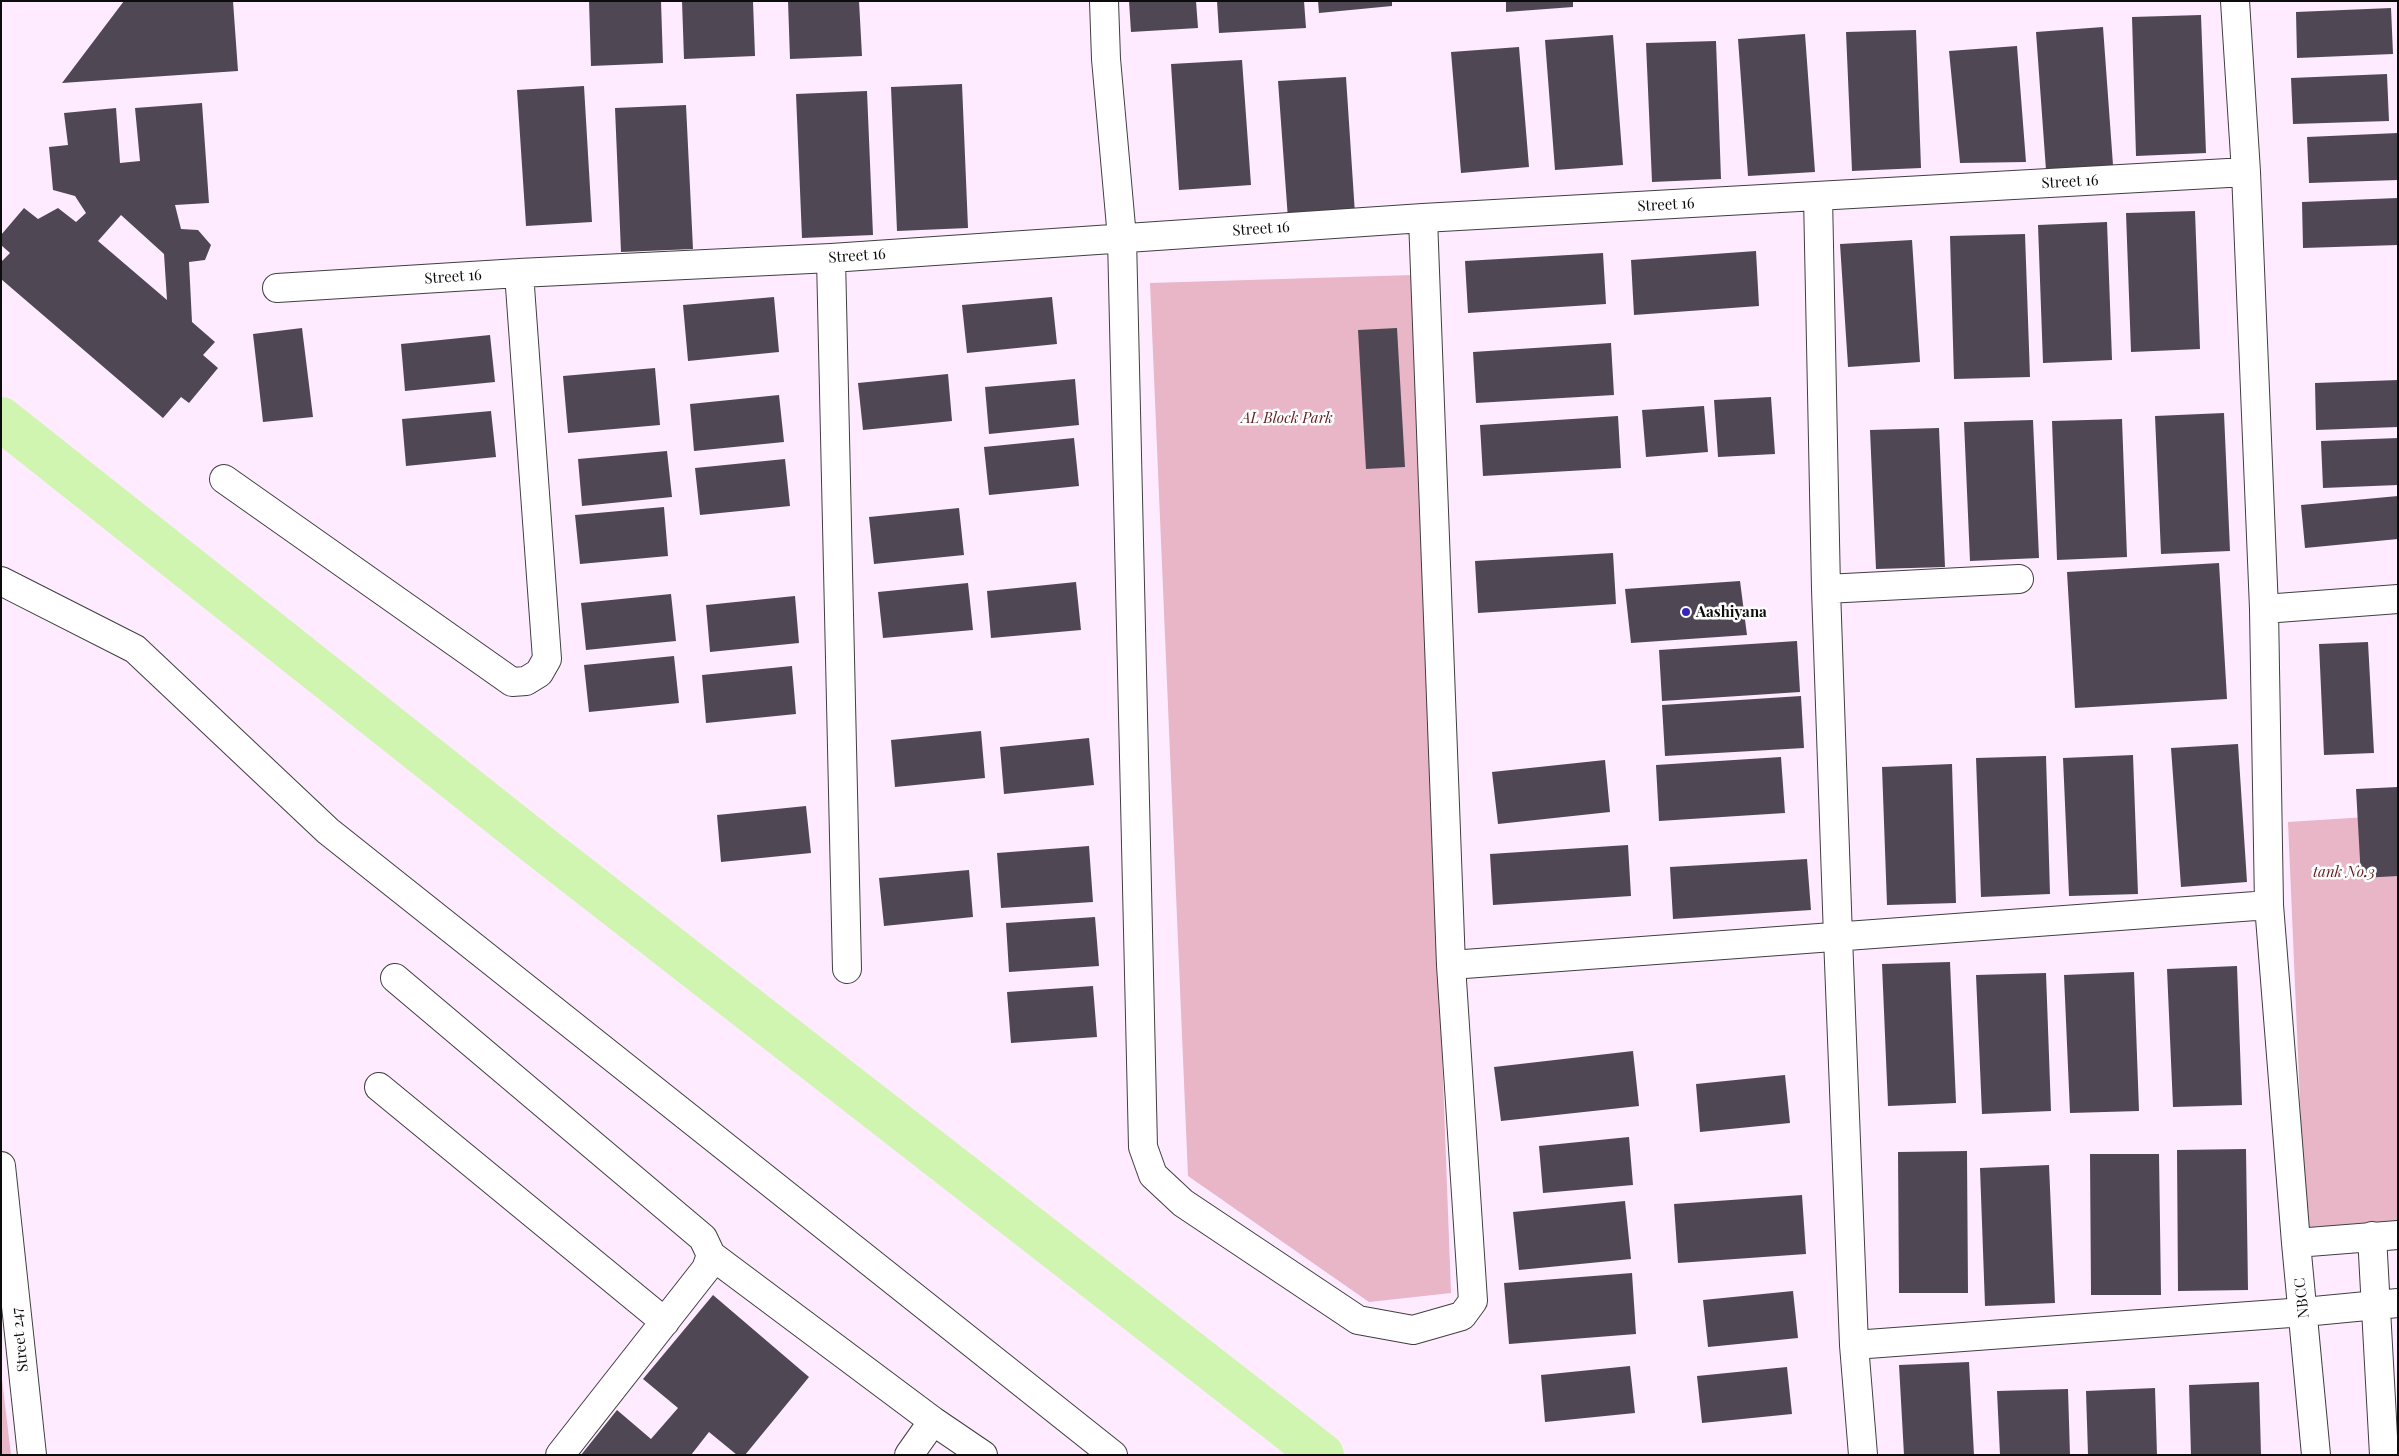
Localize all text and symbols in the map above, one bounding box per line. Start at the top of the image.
street label: Street 16 [2041,172,2099,192]
street label: Street 16 [1637,195,1695,215]
street label: Street 16 [1232,218,1290,240]
street label: Street 16 [828,245,886,267]
street label: Street 16 [424,266,482,288]
park label: AL Block Park [1241,409,1333,427]
place label: Aashiyana [1696,603,1767,621]
marker: Aashiyana [1680,606,1692,618]
park label: tank No.3 [2313,863,2375,881]
street label: NBCC [2291,1277,2313,1319]
street label: Street 247 [8,1307,32,1373]

